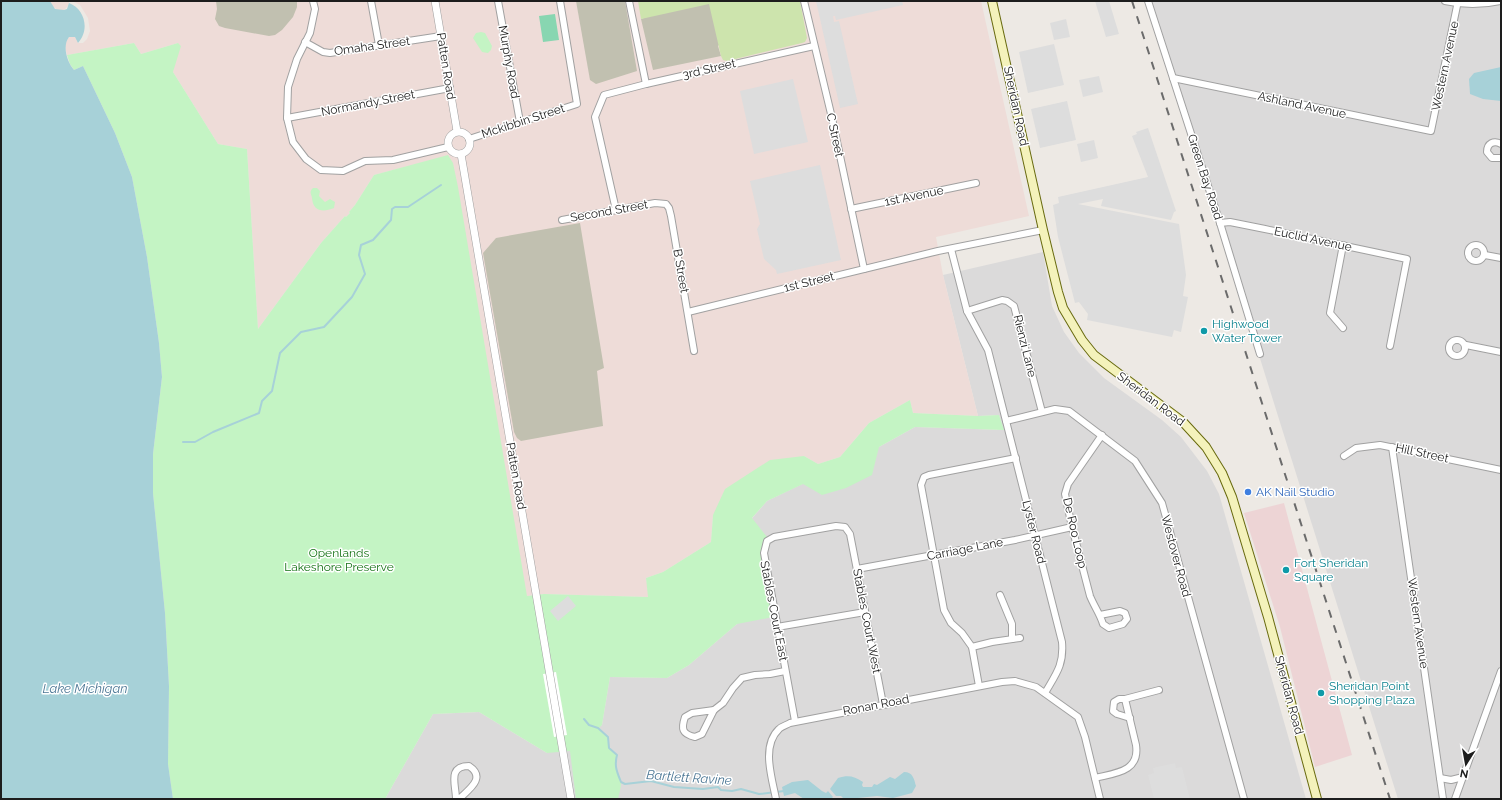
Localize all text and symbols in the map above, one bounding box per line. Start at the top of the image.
street label: Western Avenue [1429,20,1461,112]
street label: Murphy Road [496,24,522,100]
street label: Patten Road [434,31,458,101]
street label: Omaha Street [333,34,411,58]
street label: 3rd Street [681,56,737,82]
street label: Sheridan Road [1001,65,1031,147]
street label: Normandy Street [320,87,416,119]
street label: Ashland Avenue [1257,89,1347,121]
street label: Mckibbin Street [480,101,566,141]
street label: C Street [824,112,846,158]
street label: Green Bay Road [1185,132,1225,222]
street label: 1st Avenue [883,183,945,209]
street label: Second Street [569,197,649,225]
street label: Euclid Avenue [1273,224,1353,254]
street label: B Street [670,248,692,294]
street label: 1st Street [782,269,836,295]
street label: Rienzi Lane [1011,313,1039,379]
place label: Highwood Water Tower [1212,317,1282,345]
marker: Highwood Water Tower [1199,326,1209,336]
street label: Sheridan Road [1114,369,1188,429]
street label: Patten Road [503,441,529,511]
street label: Hill Street [1394,441,1450,465]
place label: AK Nail Studio [1256,485,1335,499]
marker: AK Nail Studio [1243,487,1253,497]
street label: De Roo Loop [1060,496,1090,570]
street label: Lyster Road [1019,499,1049,565]
street label: Westover Road [1158,513,1194,599]
street label: Carriage Lane [926,535,1004,563]
park label: Openlands Lakeshore Preserve [284,546,394,574]
place label: Fort Sheridan Square [1294,556,1368,584]
street label: Stables Court East [757,560,791,662]
marker: Fort Sheridan Square [1281,565,1291,575]
street label: Stables Court West [850,567,884,675]
street label: Western Avenue [1405,577,1431,669]
street label: Sheridan Road [1272,654,1306,736]
place label: Sheridan Point Shopping Plaza [1329,679,1415,707]
water label: Lake Michigan [42,681,128,696]
marker: Sheridan Point Shopping Plaza [1316,688,1326,698]
street label: Ronan Road [842,692,910,718]
north arrow [1446,744,1486,784]
text: N [1459,766,1470,781]
water label: Bartlett Ravine [646,767,732,788]

